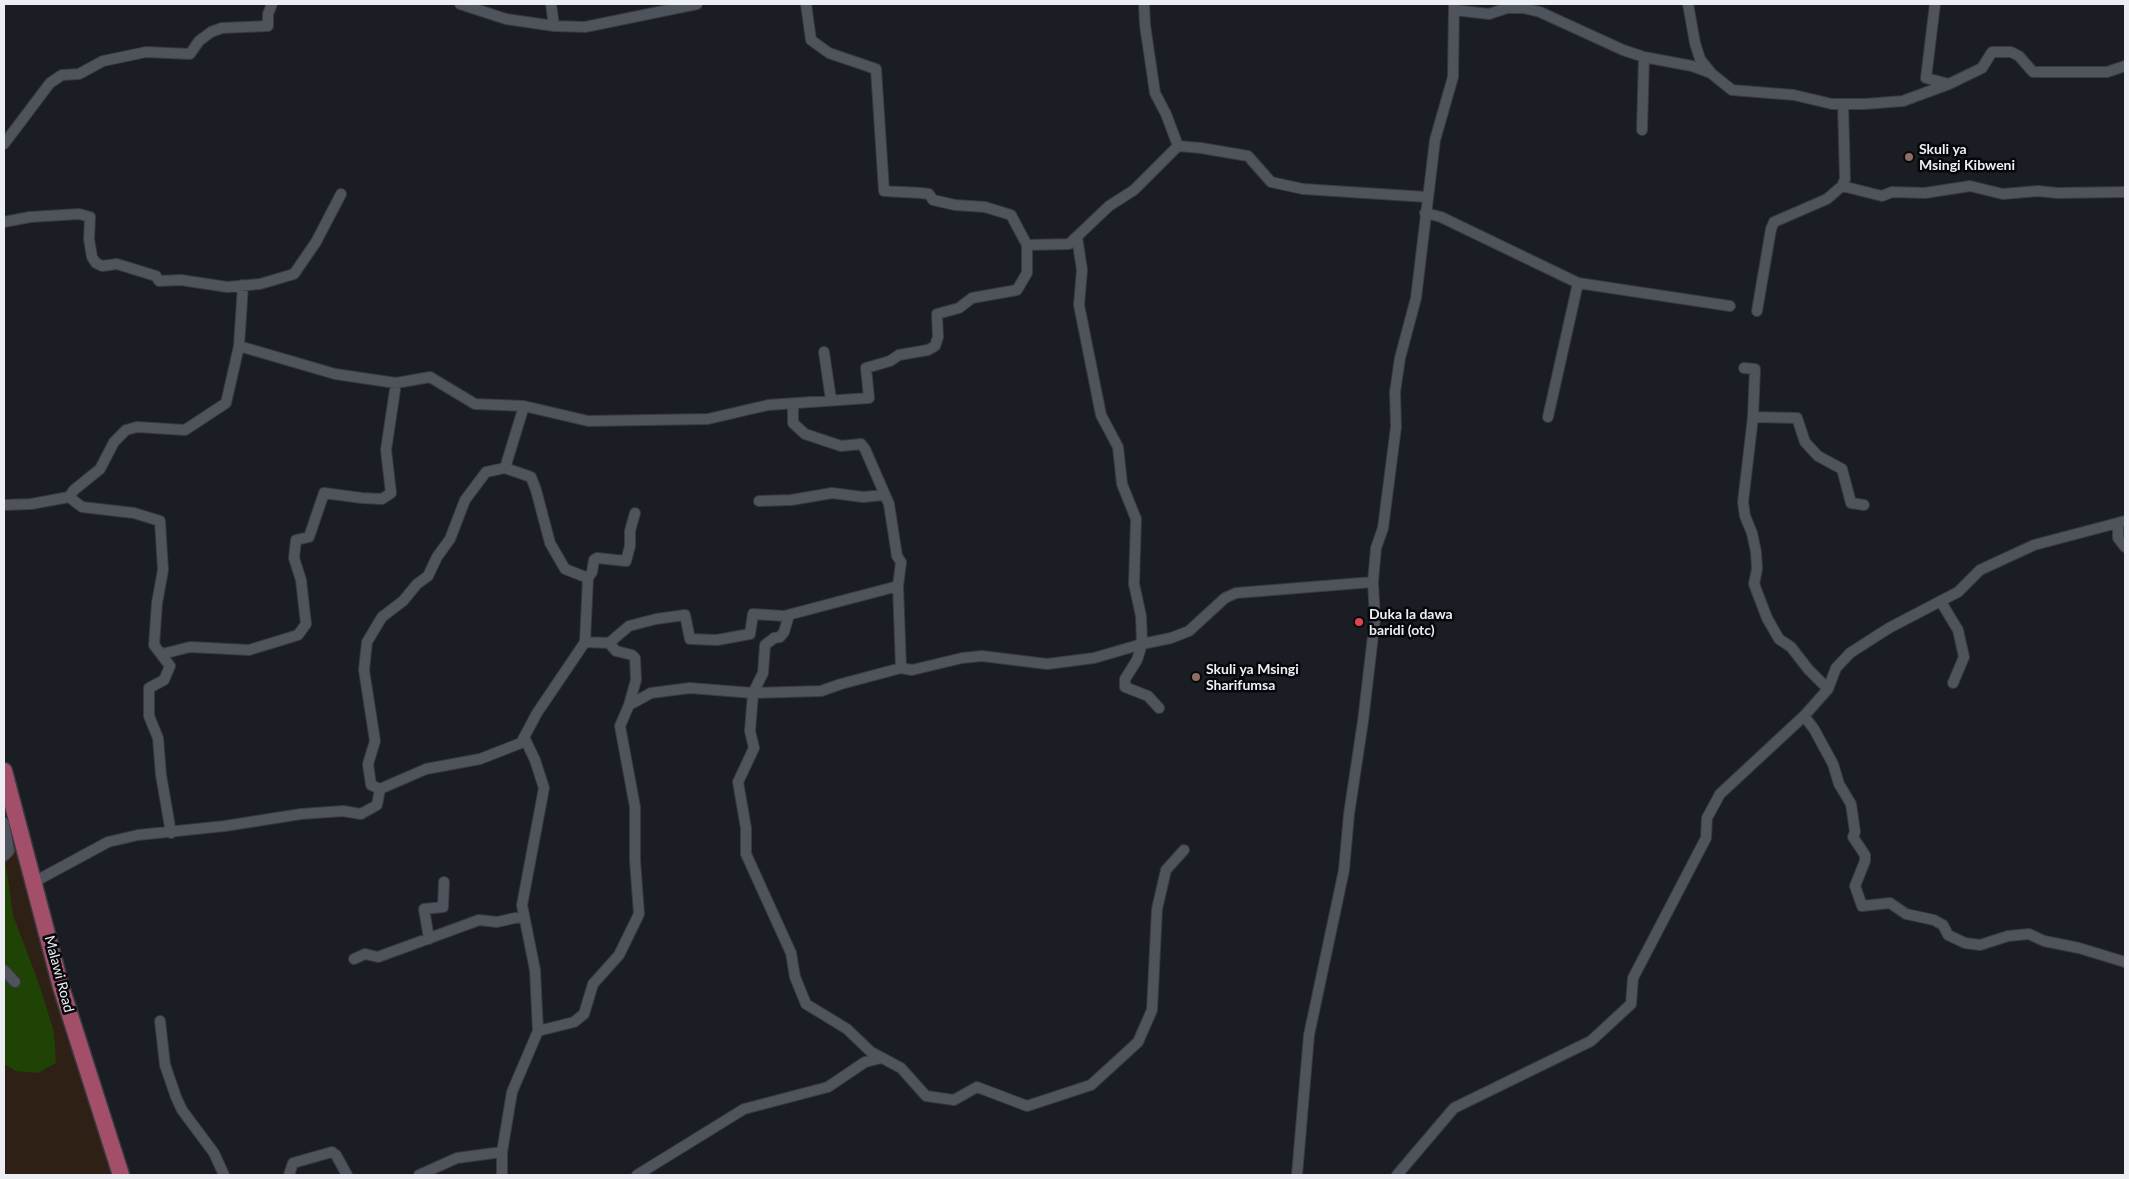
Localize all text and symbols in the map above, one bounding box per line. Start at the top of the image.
place label: Skuli ya Msingi Kibweni [1919,141,2015,174]
marker: Skuli ya Msingi Kibweni [1903,151,1915,163]
place label: Duka la dawa baridi (otc) [1369,606,1453,638]
marker: Duka la dawa baridi (otc) [1353,616,1365,628]
place label: Skuli ya Msingi Sharifumsa [1206,661,1299,694]
marker: Skuli ya Msingi Sharifumsa [1190,671,1202,683]
street label: Malawi Road [41,934,77,1014]

